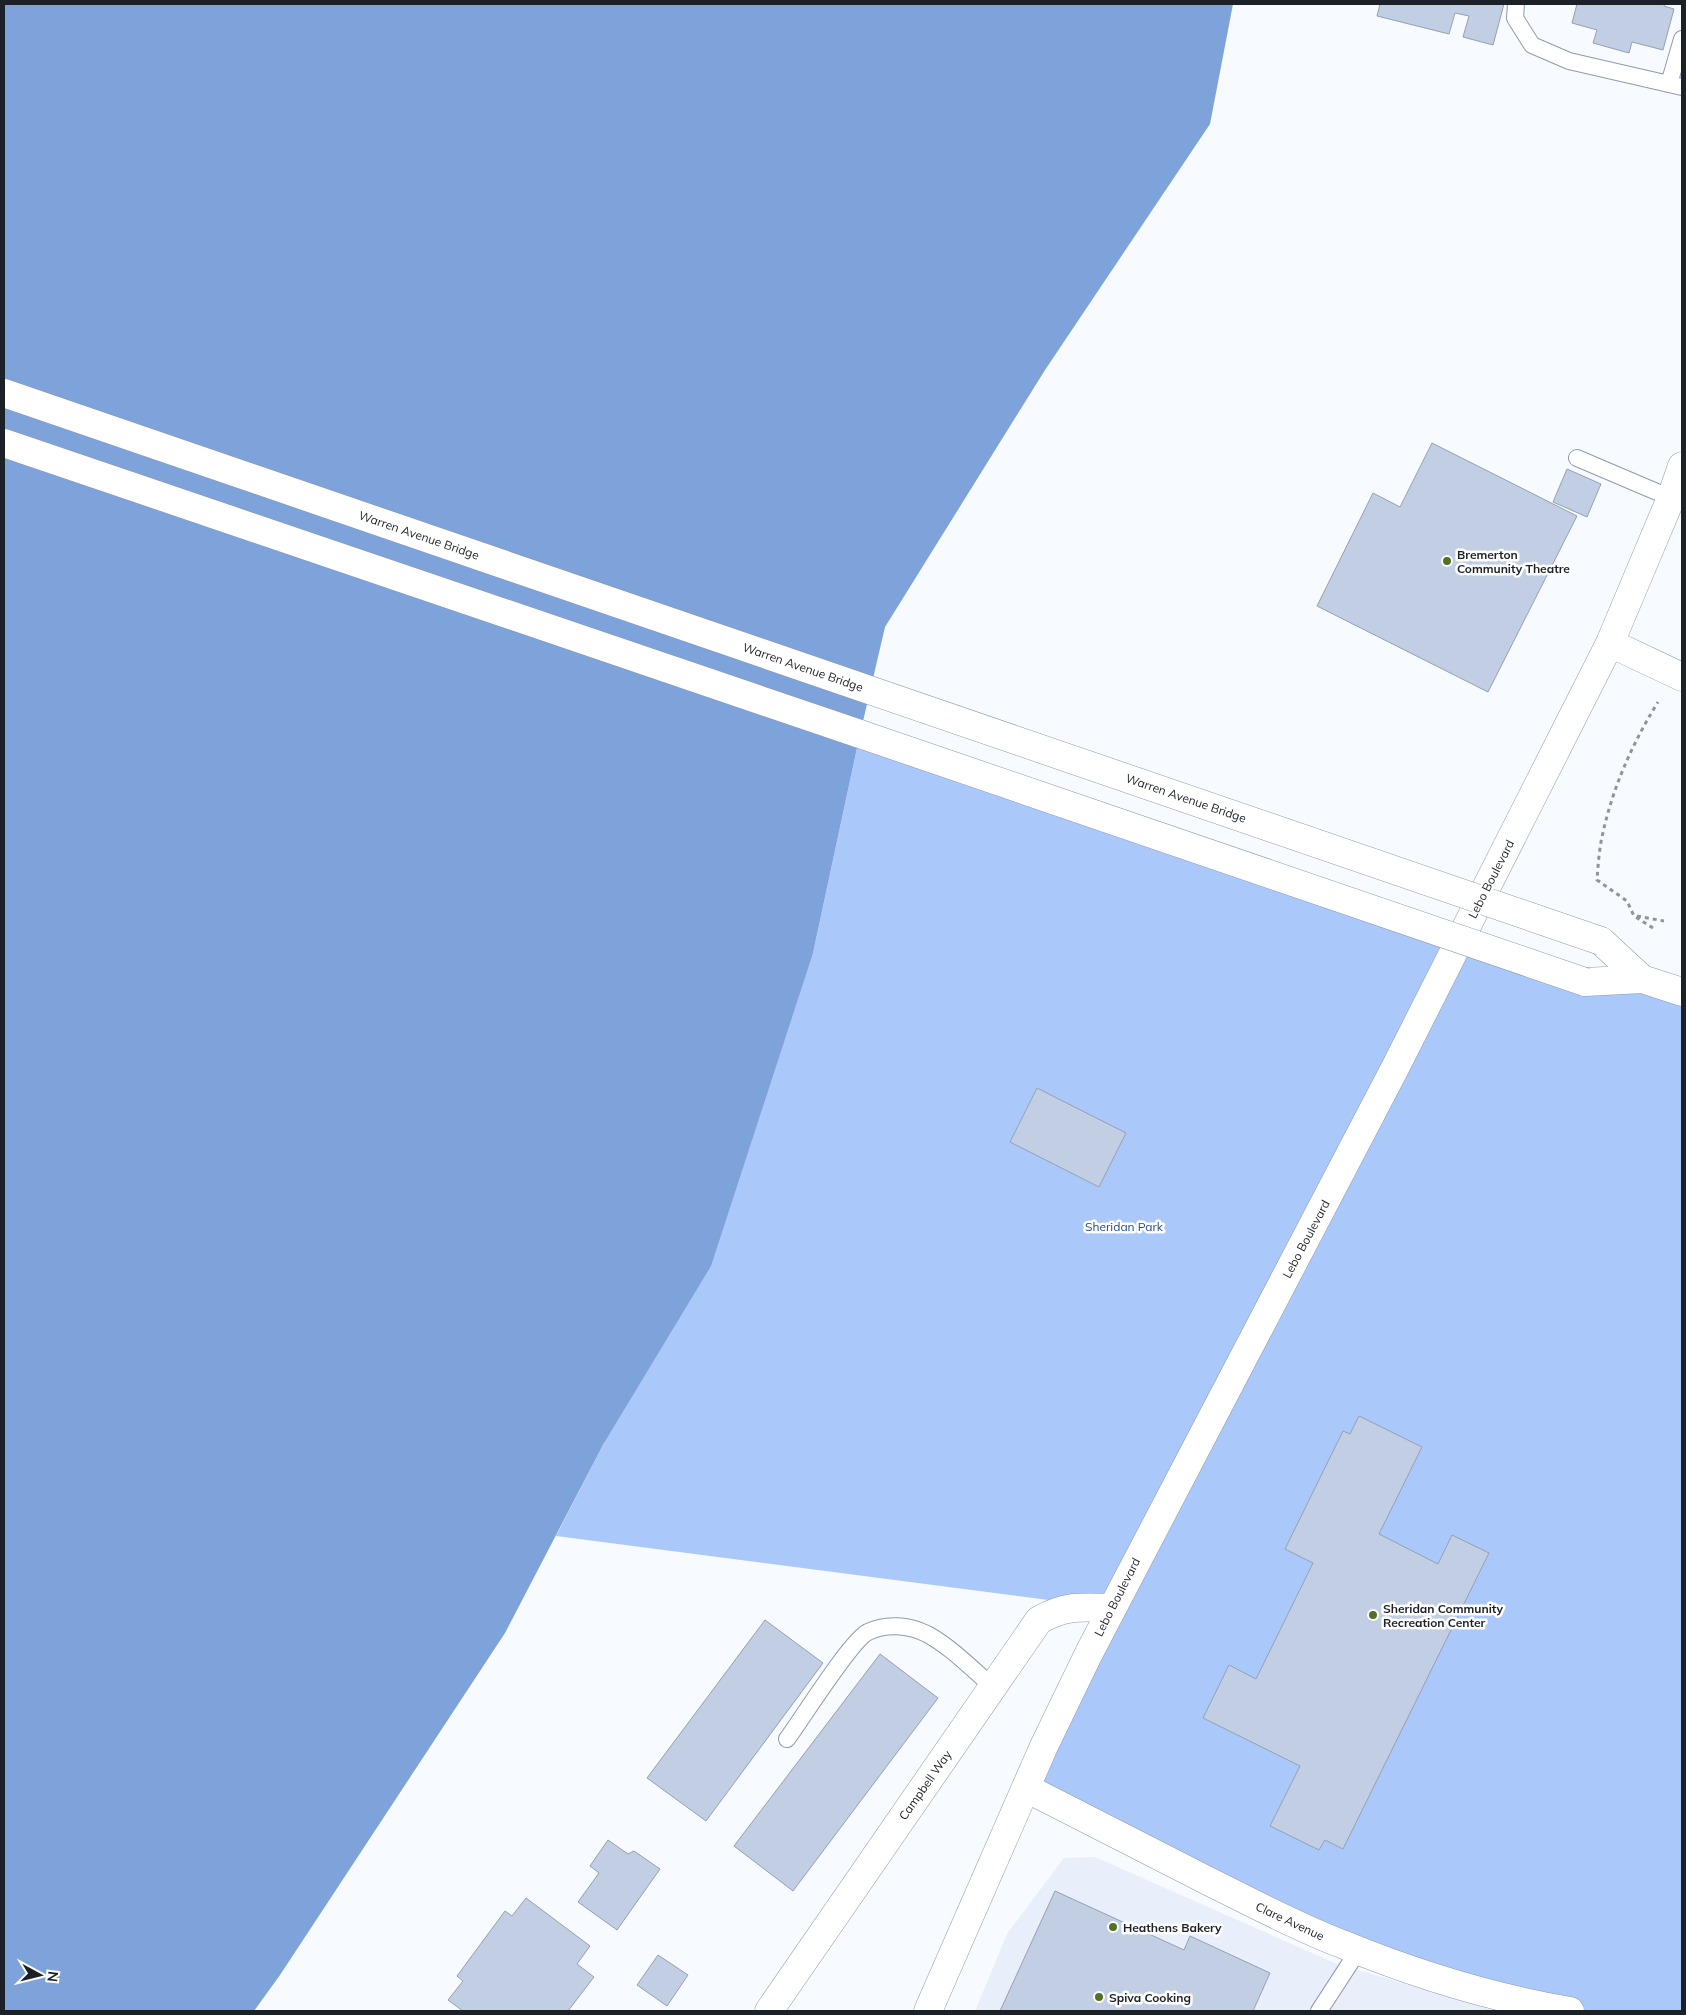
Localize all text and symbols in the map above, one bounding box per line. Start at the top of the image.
street label: Warren Avenue Bridge [357,507,481,563]
place label: Bremerton Community Theatre [1457,547,1570,576]
marker: Bremerton Community Theatre [1441,555,1453,567]
street label: Warren Avenue Bridge [741,639,865,695]
street label: Warren Avenue Bridge [1124,770,1248,826]
street label: Lebo Boulevard [1465,837,1517,921]
street label: Lebo Boulevard [1279,1197,1333,1281]
park label: Sheridan Park [1085,1219,1164,1234]
street label: Lebo Boulevard [1091,1555,1143,1639]
place label: Sheridan Community Recreation Center [1383,1601,1503,1630]
marker: Sheridan Community Recreation Center [1367,1609,1379,1621]
street label: Campbell Way [895,1747,955,1823]
street label: Clare Avenue [1253,1899,1327,1943]
place label: Heathens Bakery [1123,1920,1222,1935]
marker: Heathens Bakery [1107,1921,1119,1933]
north arrow [15,1950,65,2000]
text: N [43,1970,62,1983]
place label: Spiva Cooking [1109,1990,1191,2005]
marker: Spiva Cooking [1093,1991,1105,2003]

